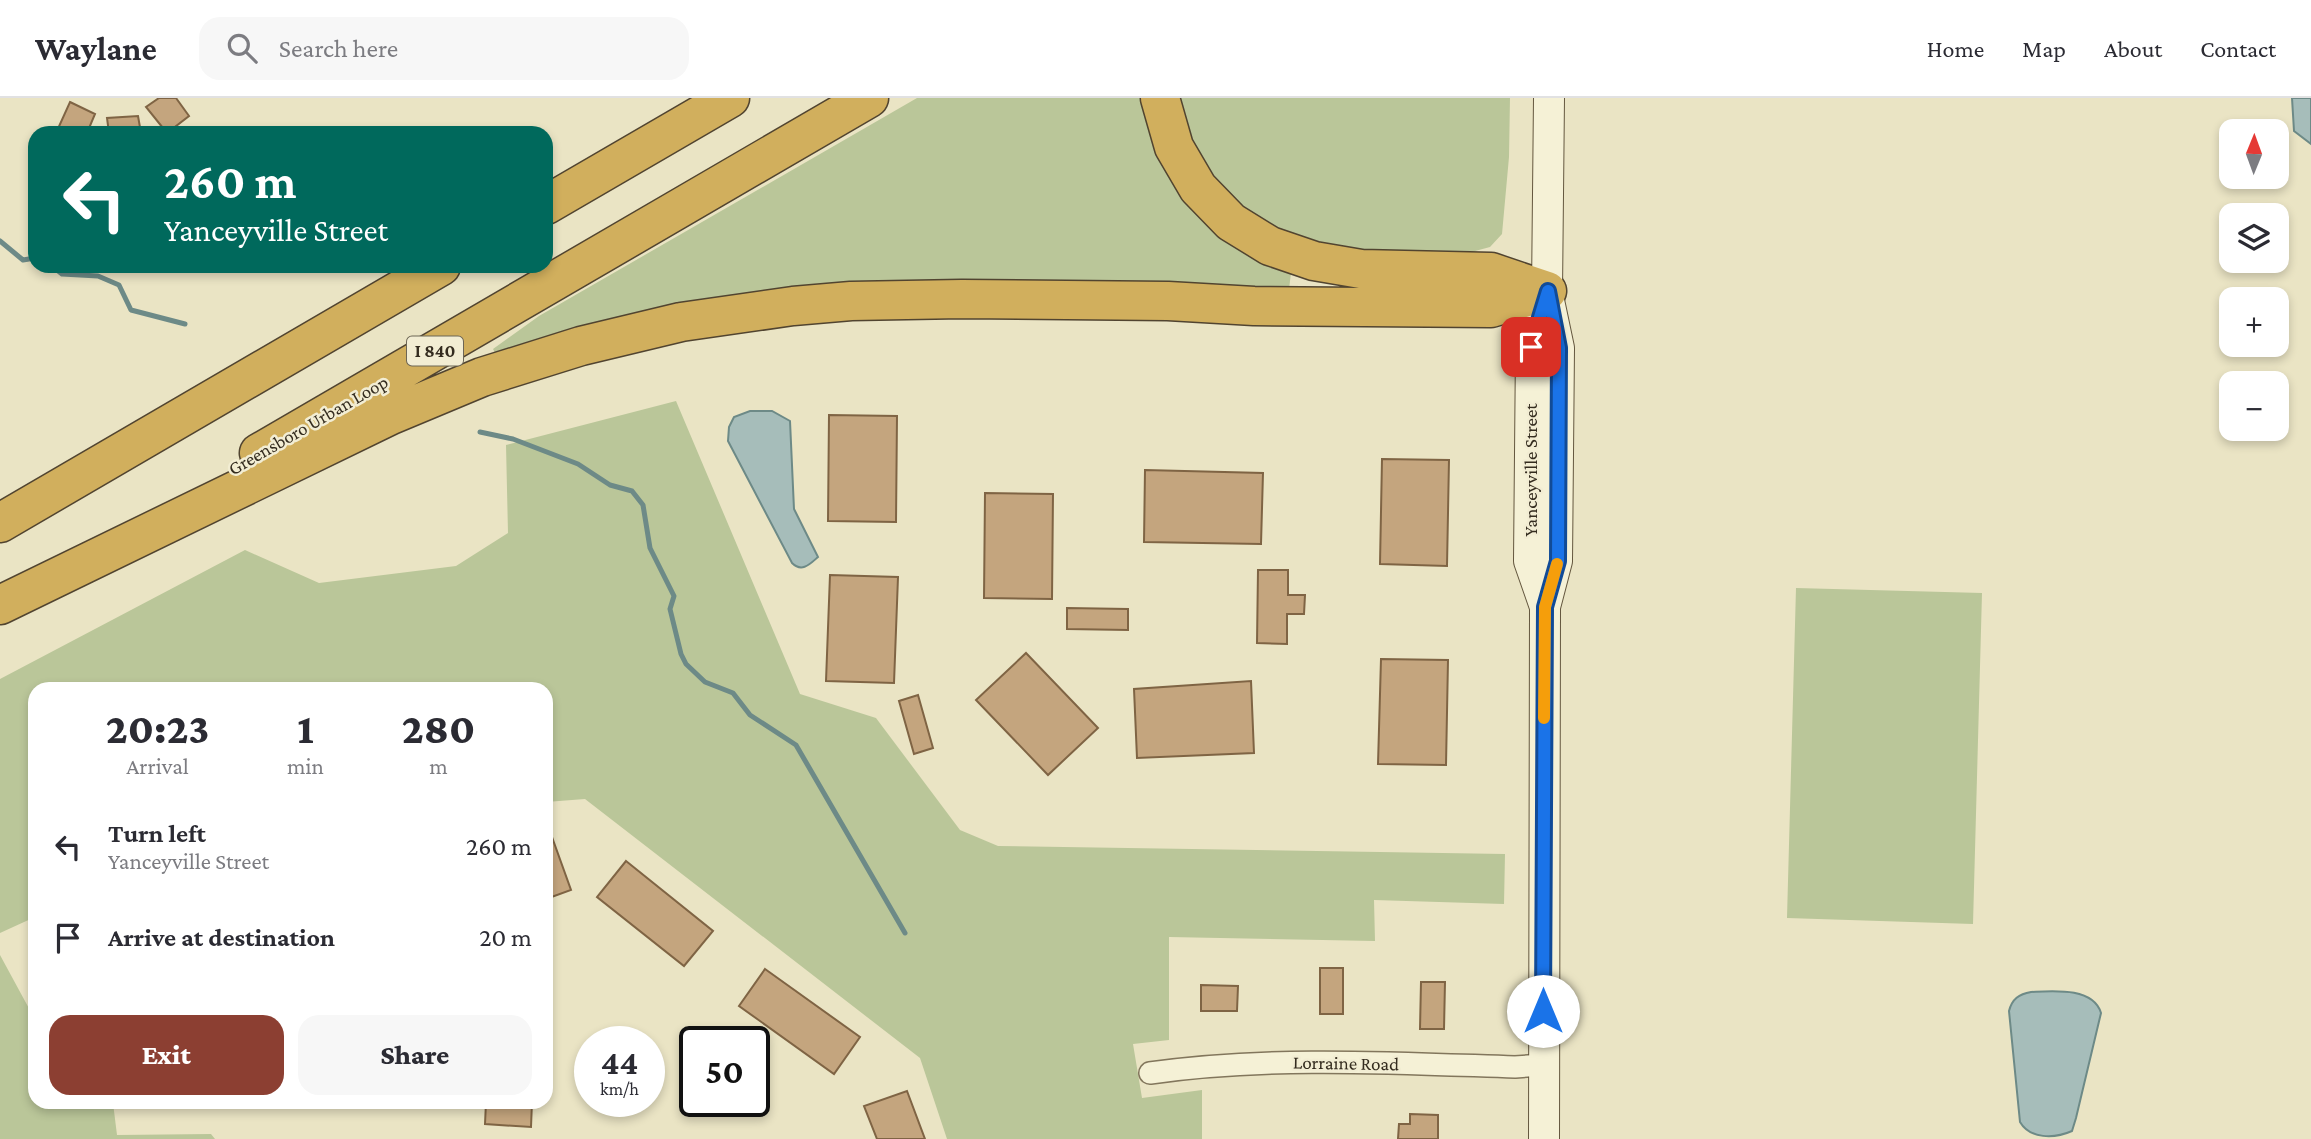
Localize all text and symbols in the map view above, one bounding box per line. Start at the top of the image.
search box [199,17,689,80]
icon: search [223,29,261,67]
text: Waylane [35,30,157,67]
text: Search here [279,34,398,63]
text: Home [1927,35,1984,62]
text: Map [2022,35,2066,62]
text: About [2104,35,2162,62]
text: Contact [2200,35,2276,62]
north arrow [2219,119,2289,189]
map controls [2219,119,2289,441]
icon: left [49,154,140,245]
text: 260 m [164,154,296,209]
button: layers [2219,203,2289,273]
text: Yanceyville Street [164,212,388,248]
button: + [2219,287,2289,357]
pin [1501,317,1561,377]
icon: arrive [1512,328,1550,366]
road number: I 840 [407,337,463,366]
street label: Greensboro Urban Loop [224,371,392,479]
button: − [2219,371,2289,441]
street label: Yanceyville Street [1520,403,1541,537]
text: 20:23 [106,705,209,752]
text: 1 [297,705,314,752]
text: 280 [402,705,475,752]
text: Arrival [126,753,189,779]
text: min [287,753,324,779]
text: m [429,753,448,779]
text: Turn left [108,819,206,848]
icon: left [49,828,87,866]
text: 260 m [466,832,532,861]
text: Yanceyville Street [108,848,269,874]
icon: arrive [49,919,87,957]
text: Arrive at destination [108,923,335,952]
text: 20 m [479,923,532,952]
position arrow [1506,974,1580,1048]
button: Exit [49,1015,284,1095]
button: Share [298,1015,532,1095]
speed limit sign: 50 [679,1026,770,1117]
text: 44 [601,1043,638,1082]
street label: Lorraine Road [1293,1052,1399,1074]
text: km/h [600,1079,639,1099]

